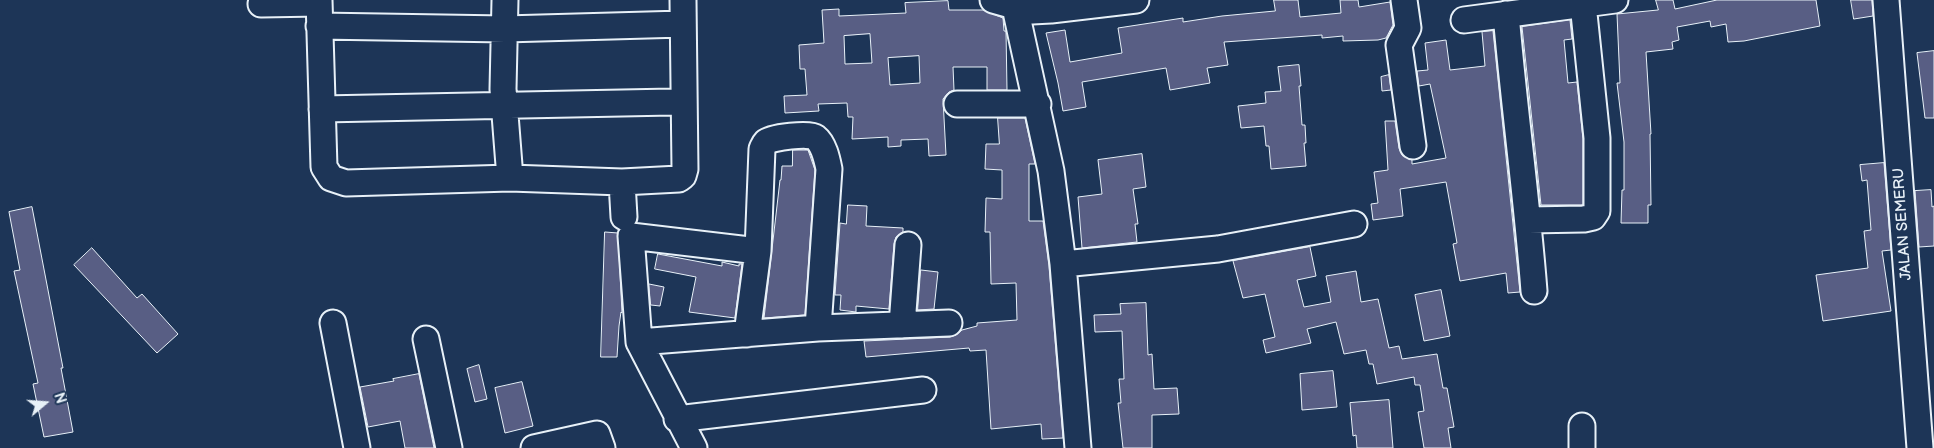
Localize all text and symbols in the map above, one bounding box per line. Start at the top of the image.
street label: JALAN SEMERU [1890,167,1916,281]
north arrow [20,378,70,428]
text: N [50,391,69,406]

